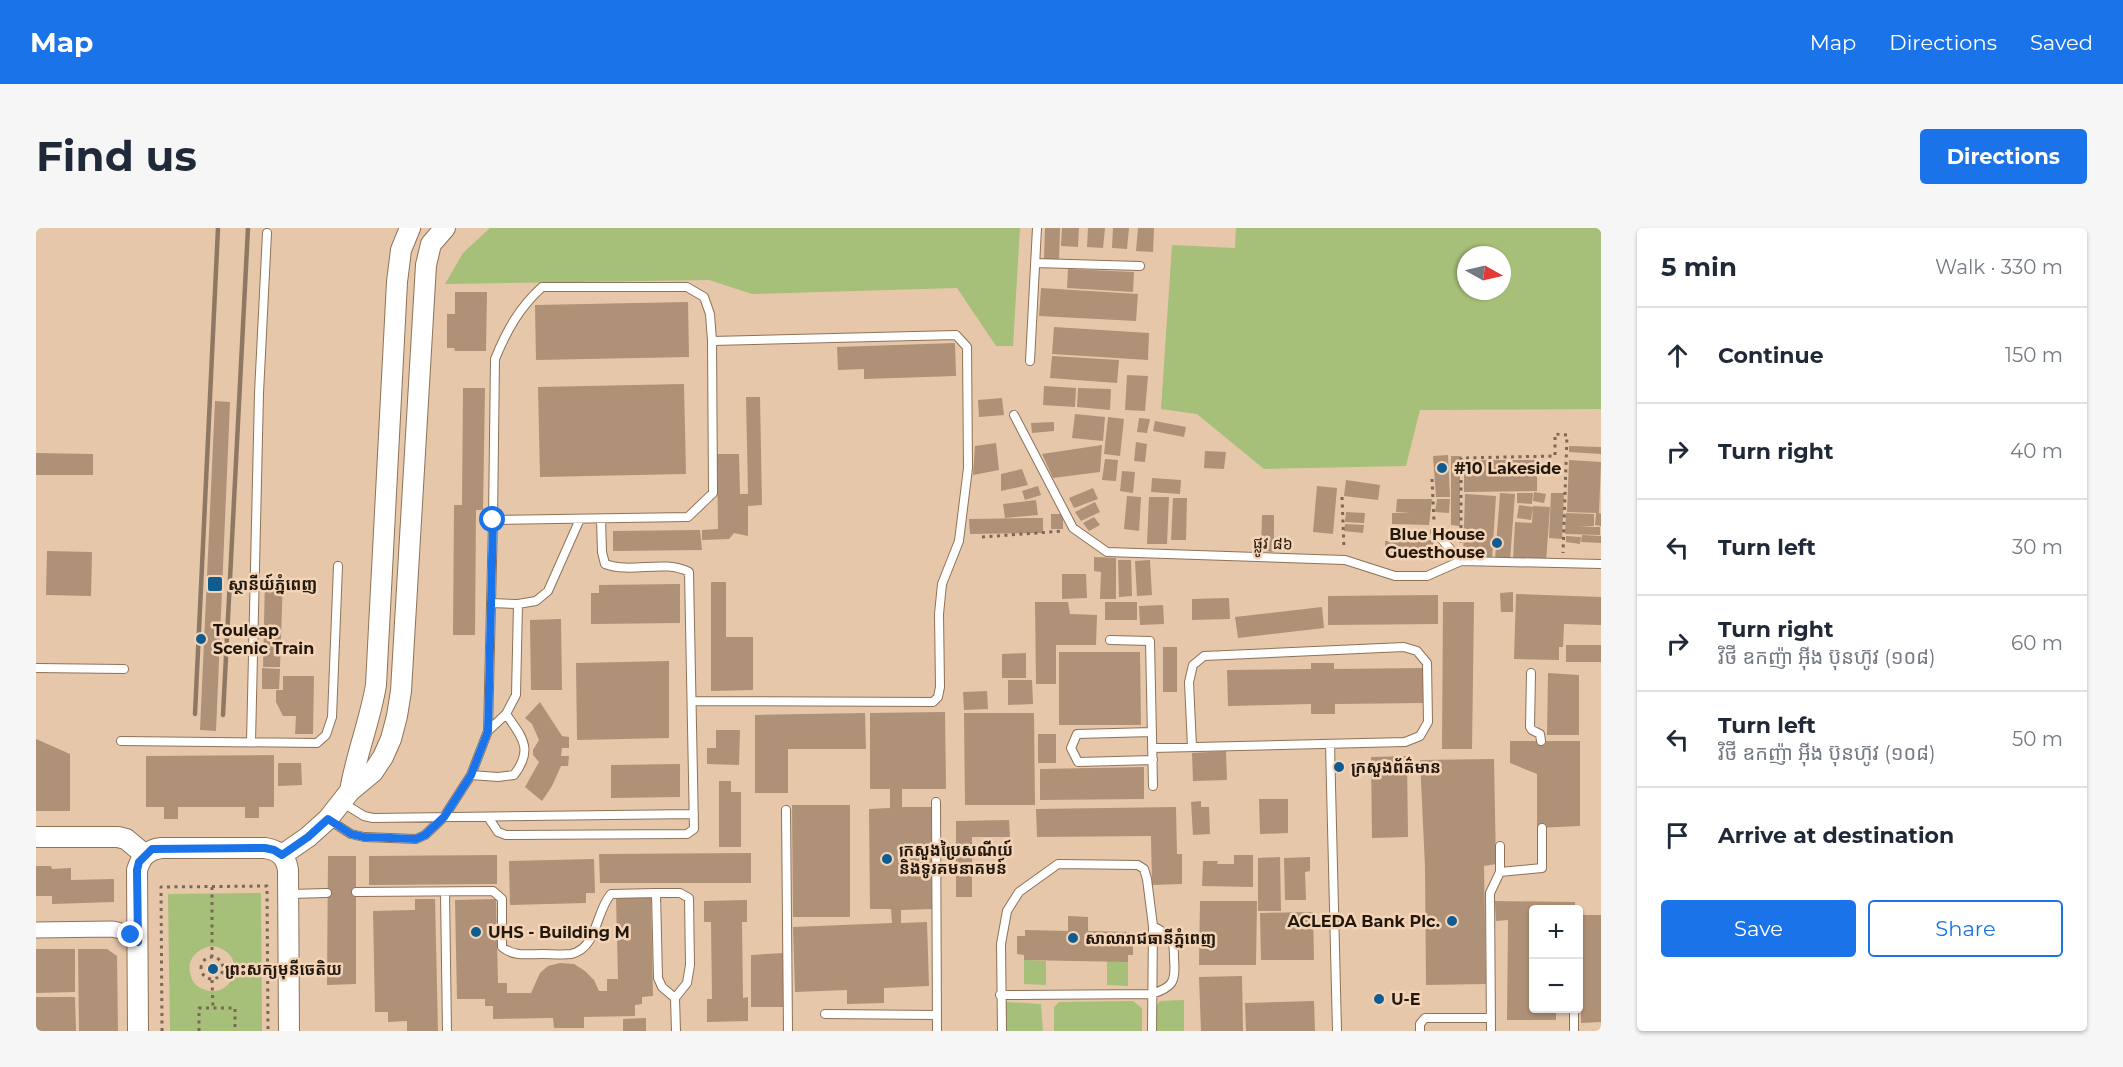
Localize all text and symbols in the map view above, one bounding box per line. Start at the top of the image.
text: Map [30,25,93,59]
text: Map [1810,30,1856,55]
text: Directions [1889,30,1997,55]
text: Saved [2030,30,2093,55]
button: Directions [1920,129,2087,184]
text: Find us [36,130,197,182]
north arrow [1457,246,1511,300]
text: 5 min [1661,251,1737,283]
text: Walk · 330 m [1935,255,2063,279]
icon: ahead [1661,339,1694,372]
text: Continue [1718,342,1824,369]
text: 150 m [2005,343,2063,367]
icon: right [1661,435,1694,468]
text: Turn right [1718,438,1833,465]
text: 40 m [2010,439,2063,463]
place label: #10 Lakeside [1454,459,1561,478]
marker: #10 Lakeside [1435,461,1449,475]
route start [479,506,505,532]
place label: Blue House Guesthouse [1385,525,1485,562]
icon: left [1661,531,1694,564]
street label: ផ្លូវ ៨៦ [1253,533,1293,558]
text: Turn left [1718,534,1816,561]
text: 30 m [2012,535,2063,559]
marker: Blue House Guesthouse [1490,536,1504,550]
place label: ស្ថានីយ៍ភ្នំពេញ [228,573,317,595]
marker: ស្ថានីយ៍ភ្នំពេញ [206,575,224,593]
text: Turn right [1718,616,1833,643]
place label: Touleap Scenic Train [213,621,314,658]
icon: right [1661,627,1694,660]
text: 60 m [2011,631,2063,655]
marker: Touleap Scenic Train [194,632,208,646]
text: វិថី ឧកញ៉ា អ៊ីង ប៊ុនហ៊ូវ (១០៨) [1718,645,1936,669]
text: Turn left [1718,712,1816,739]
icon: left [1661,723,1694,756]
text: 50 m [2012,727,2063,751]
text: វិថី ឧកញ៉ា អ៊ីង ប៊ុនហ៊ូវ (១០៨) [1718,741,1936,765]
place label: ក្រសួងព័ត៌មាន [1351,756,1441,777]
marker: ក្រសួងព័ត៌មាន [1332,760,1346,774]
icon: arrive [1661,819,1694,852]
text: Arrive at destination [1718,822,1954,849]
place label: ក្រសួងប្រៃសណីយ៍ និងទូរគមនាគមន៍ [899,839,1013,879]
marker: ក្រសួងប្រៃសណីយ៍ និងទូរគមនាគមន៍ [880,852,894,866]
button: Save [1661,900,1856,957]
button: Share [1868,900,2063,957]
map controls [1529,905,1583,1013]
button: + [1529,905,1583,959]
place label: ACLEDA Bank Plc. [1286,912,1440,931]
marker: ACLEDA Bank Plc. [1445,914,1459,928]
route end [117,921,143,947]
place label: UHS - Building M [488,923,630,942]
marker: UHS - Building M [469,925,483,939]
place label: សាលារាជធានីភ្នំពេញ [1085,927,1216,949]
marker: សាលារាជធានីភ្នំពេញ [1066,931,1080,945]
place label: ព្រះសក្យមុនីចេតិយ [225,959,342,980]
button: − [1529,959,1583,1013]
marker: ព្រះសក្យមុនីចេតិយ [206,962,220,976]
place label: U-E [1391,990,1421,1009]
marker: U-E [1372,992,1386,1006]

